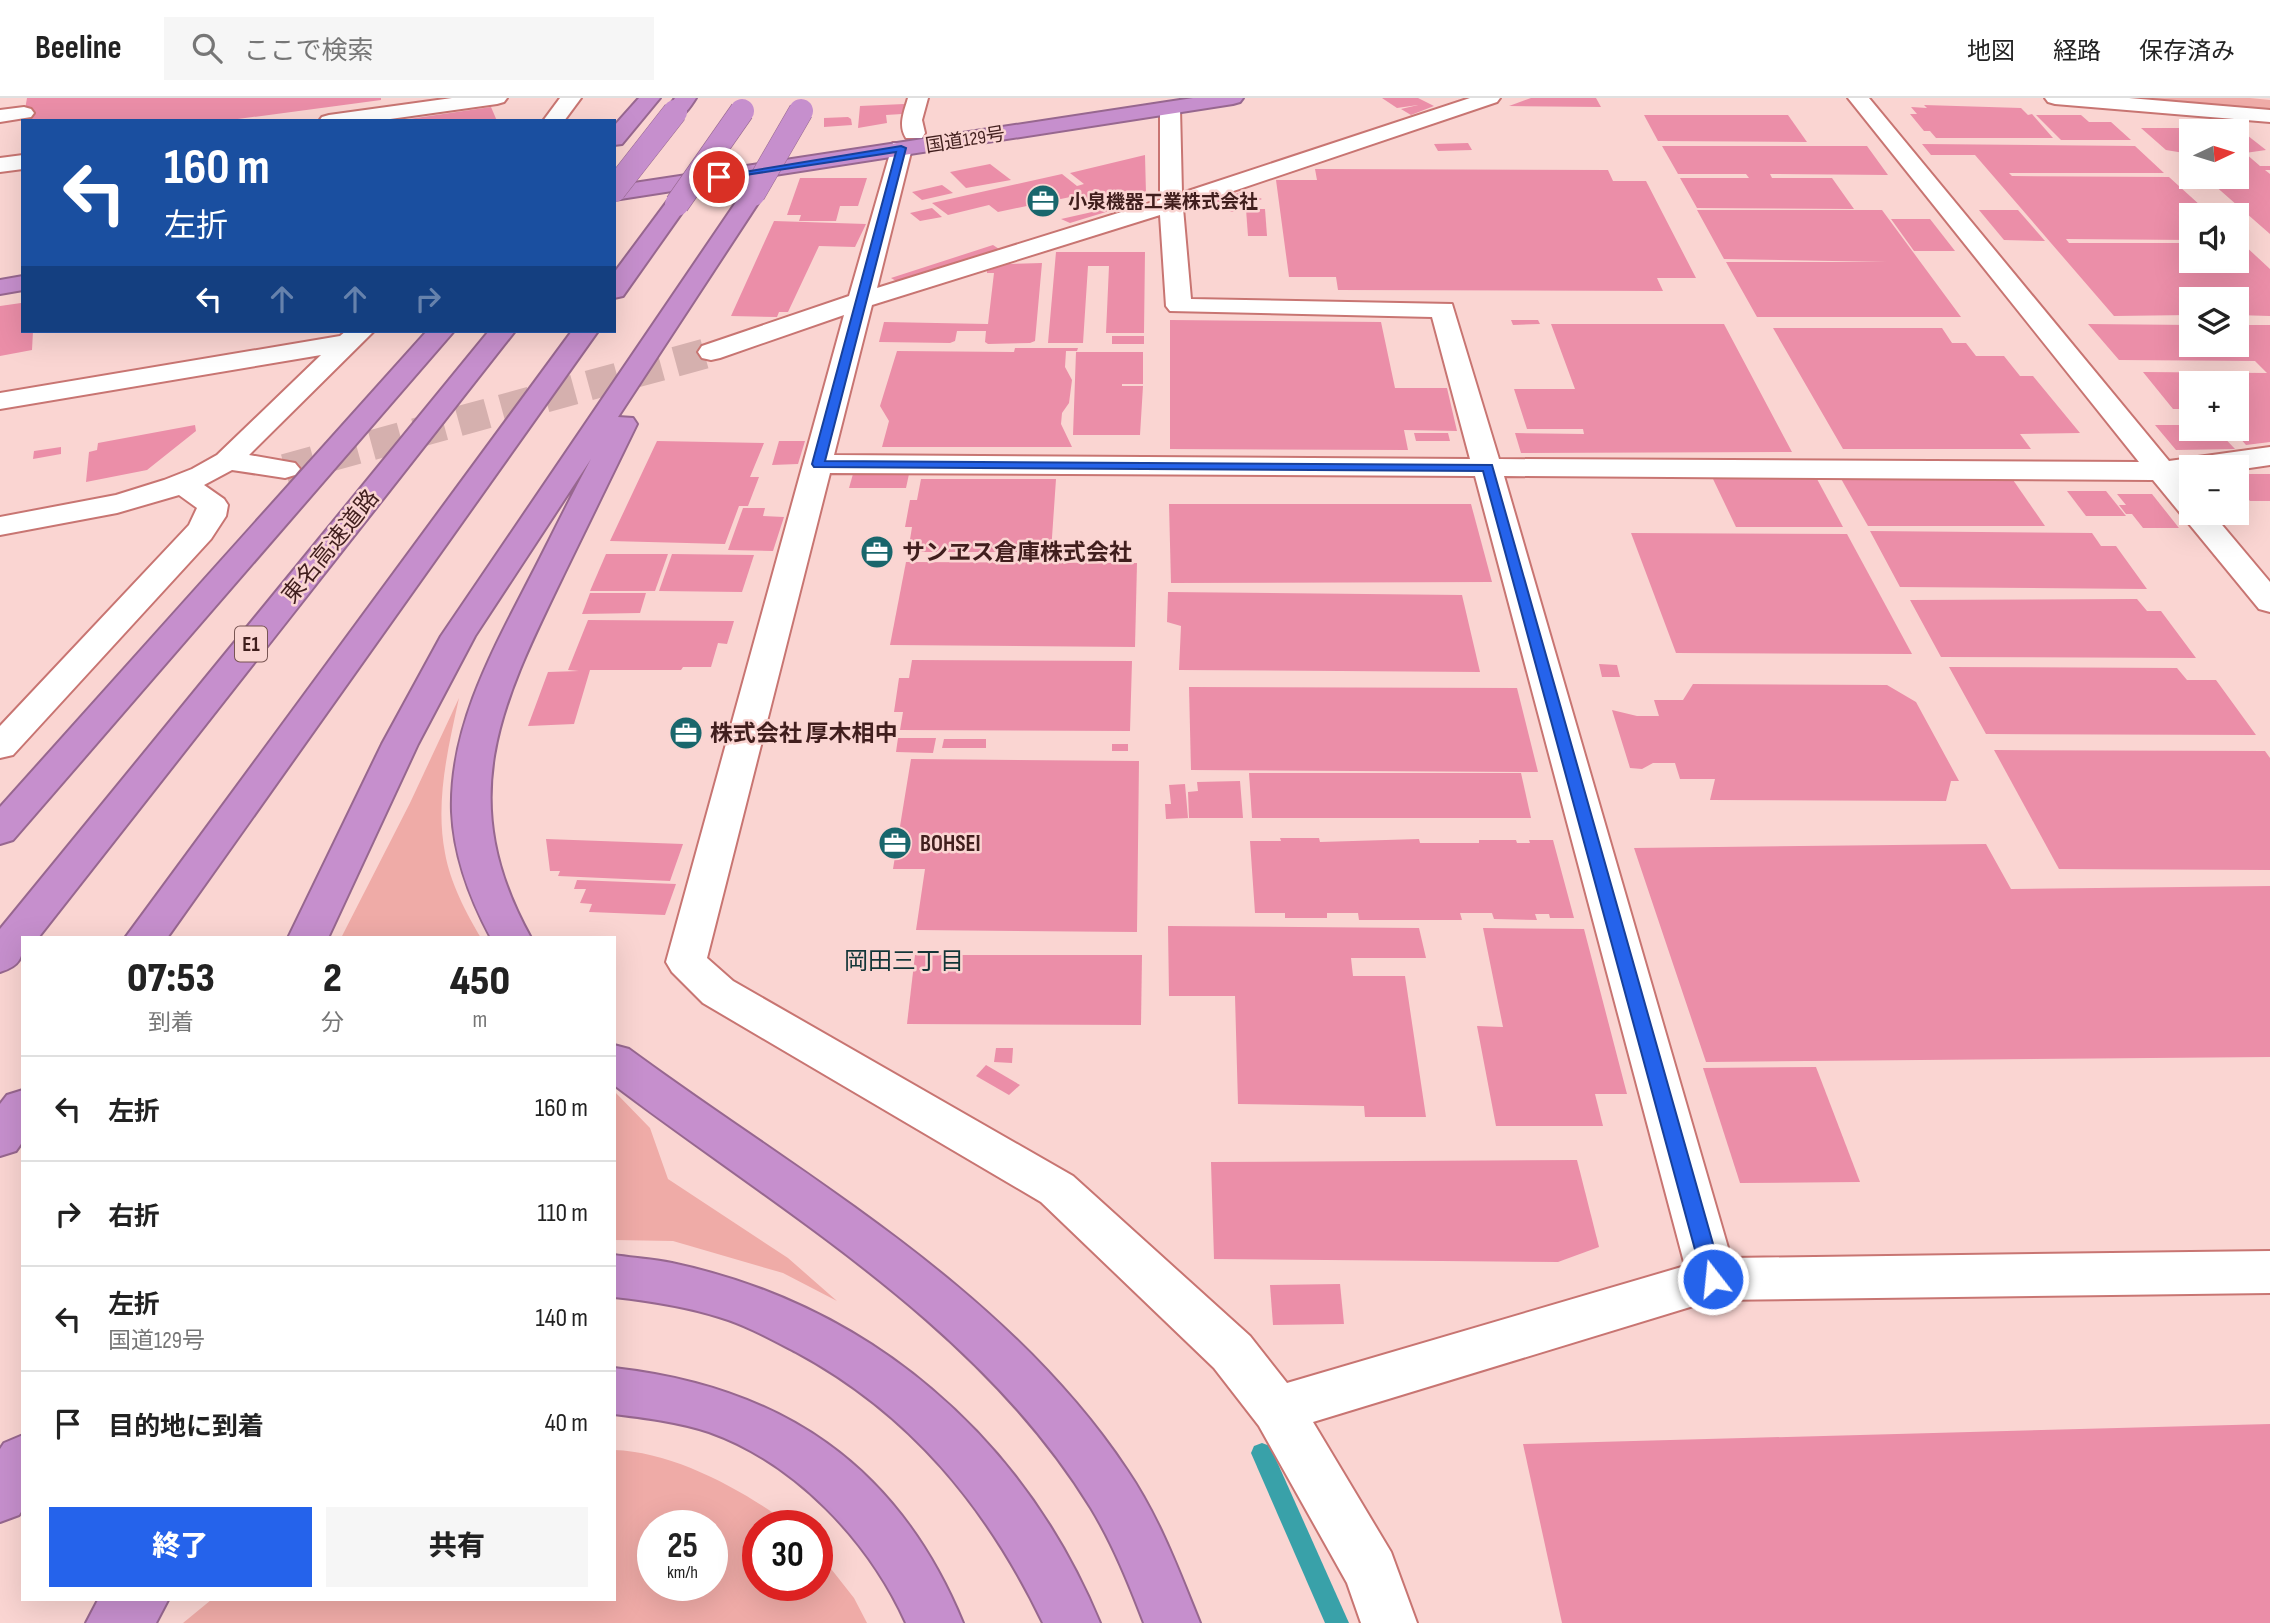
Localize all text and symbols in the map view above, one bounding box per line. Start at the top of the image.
search box [164,17,654,80]
text: Beeline [35,28,122,68]
icon: search [188,29,226,67]
text: ここで検索 [244,36,374,67]
text: 地図 [1967,37,2015,66]
text: 経路 [2053,37,2101,66]
text: 保存済み [2139,37,2235,66]
north arrow [2179,119,2249,189]
map controls [2179,119,2249,525]
street label: 国道129号 [924,123,1007,158]
text: 160 m [164,139,270,198]
icon: left [49,147,140,238]
pin [689,147,749,207]
icon: arrive [700,158,738,196]
office icon: 小泉機器工業株式会社 [1024,182,1062,220]
place label: 小泉機器工業株式会社 [1068,191,1258,214]
button: sound [2179,203,2249,273]
text: 左折 [164,207,228,246]
icon: left [190,280,228,318]
icon: ahead [263,280,301,318]
icon: ahead [336,280,374,318]
icon: right [409,280,447,318]
button: layers [2179,287,2249,357]
button: + [2179,371,2249,441]
button: − [2179,455,2249,525]
street label: 東名高速道路 [276,484,385,609]
office icon: サンヱス倉庫株式会社 [858,533,896,571]
place label: サンヱス倉庫株式会社 [902,539,1132,567]
road number: E1 [235,626,267,662]
office icon: 株式会社 厚木相中 [667,714,705,752]
place label: 株式会社 厚木相中 [710,720,898,748]
office icon: BOHSEI [876,824,914,862]
place label: BOHSEI [920,830,981,858]
district label: 岡田三丁目 [844,947,964,976]
text: 07:53 [127,953,215,1004]
text: 2 [323,953,342,1004]
text: 450 [450,956,510,1007]
text: m [473,1006,487,1034]
text: 到着 [148,1009,194,1037]
text: 分 [321,1009,344,1037]
icon: left [49,1090,87,1128]
text: 160 m [535,1093,588,1124]
text: 左折 [108,1097,160,1128]
icon: right [49,1195,87,1233]
text: 110 m [537,1198,588,1229]
text: 右折 [108,1202,160,1233]
position arrow [1676,1242,1750,1316]
text: 左折 [108,1290,160,1321]
icon: left [49,1300,87,1338]
text: 140 m [536,1303,588,1334]
text: 国道129号 [108,1327,205,1355]
icon: arrive [49,1405,87,1443]
text: 40 m [545,1408,588,1439]
text: 目的地に到着 [108,1412,264,1443]
button: 終了 [49,1507,312,1587]
button: 共有 [326,1507,588,1587]
speed limit sign: 30 [742,1510,833,1601]
text: 25 [667,1525,698,1568]
text: km/h [667,1562,698,1583]

